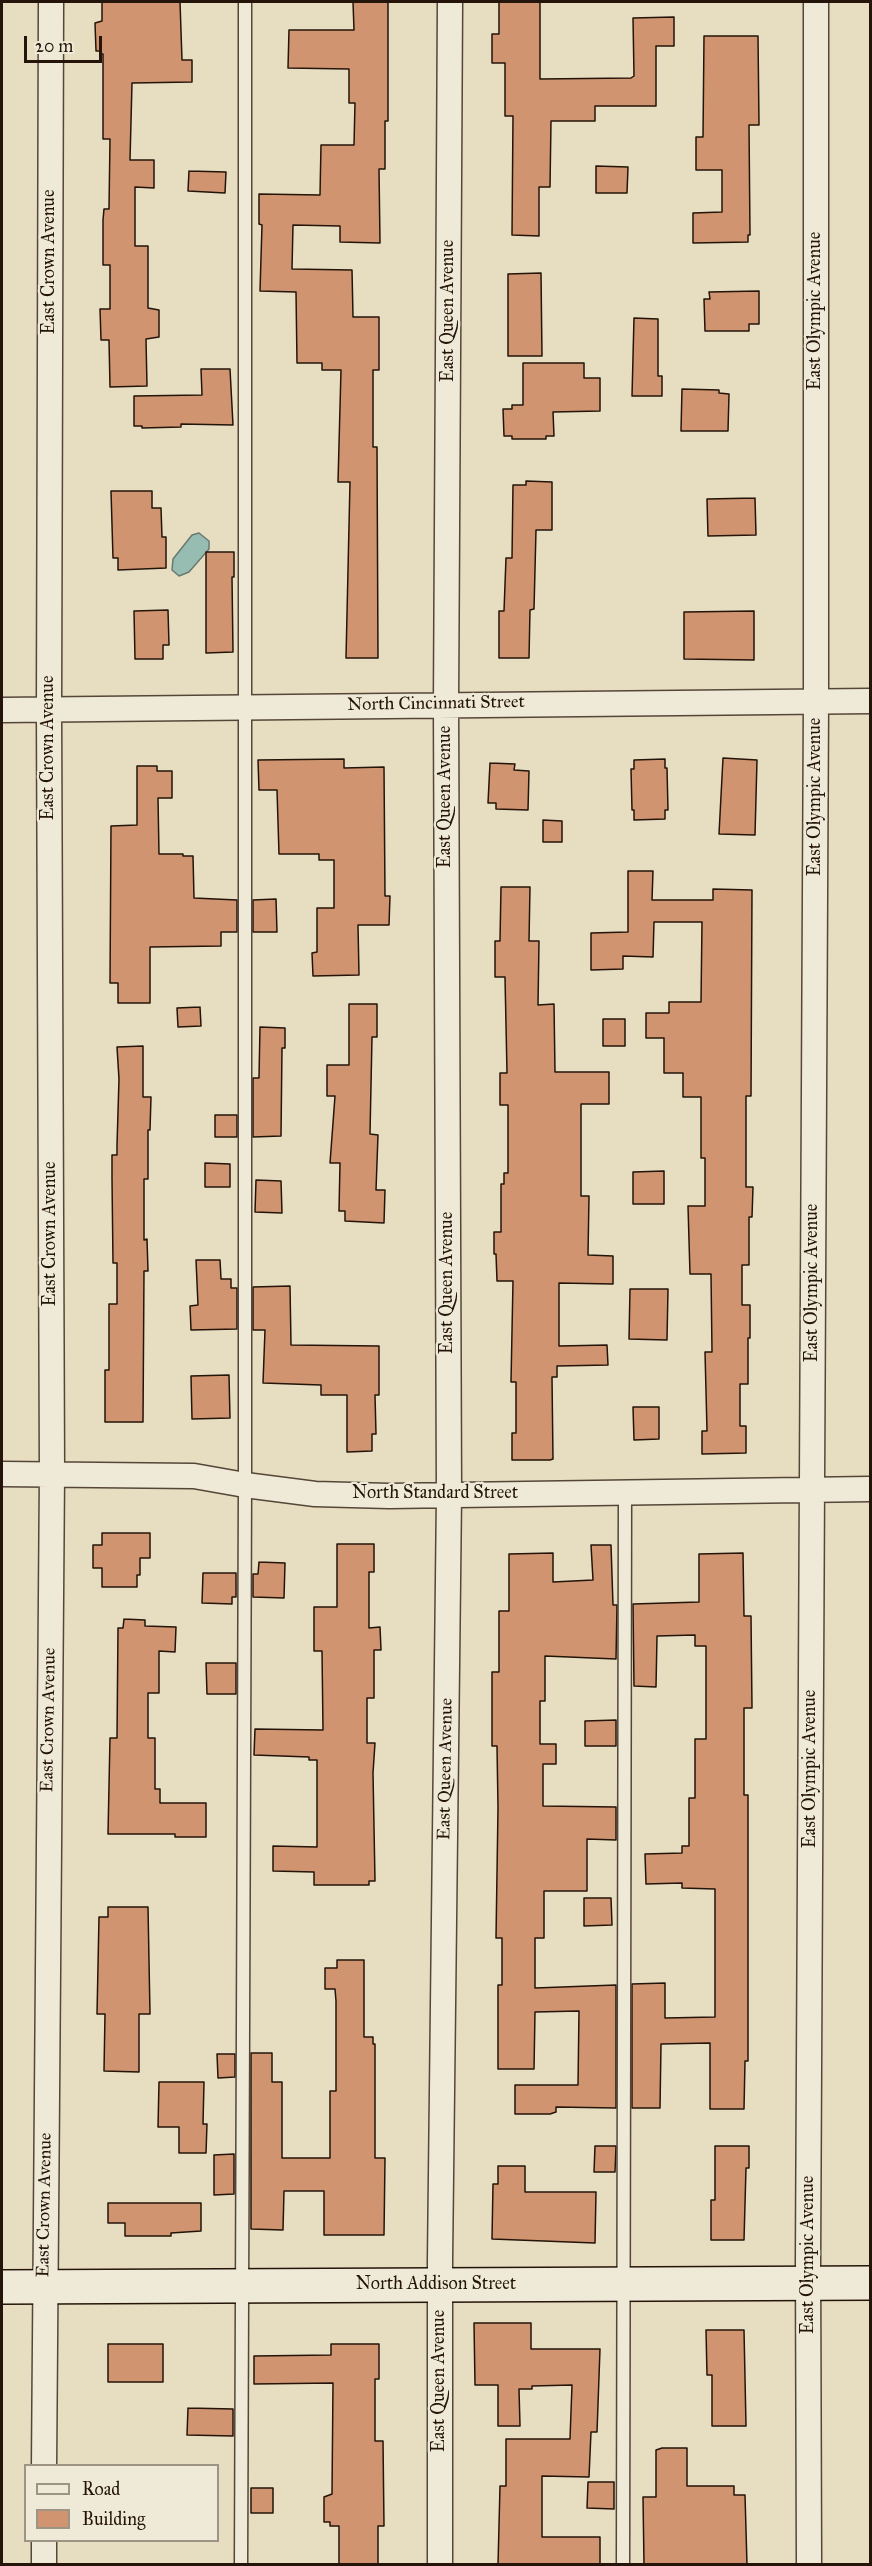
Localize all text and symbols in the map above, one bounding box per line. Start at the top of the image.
scale bar [27,24,105,62]
text: 20 m [35,35,73,57]
street label: East Crown Avenue [39,190,61,334]
street label: East Olympic Avenue [805,232,827,390]
street label: East Queen Avenue [438,240,460,382]
street label: East Crown Avenue [38,676,60,820]
street label: North Cincinnati Street [347,692,525,716]
street label: East Olympic Avenue [805,718,827,876]
street label: East Queen Avenue [435,726,457,868]
street label: East Crown Avenue [40,1162,62,1306]
street label: East Olympic Avenue [802,1204,824,1362]
street label: East Queen Avenue [437,1212,459,1354]
street label: North Standard Street [352,1483,518,1505]
street label: East Crown Avenue [37,1647,61,1793]
street label: East Olympic Avenue [800,1690,822,1848]
street label: East Queen Avenue [434,1698,458,1840]
street label: East Crown Avenue [33,2132,57,2278]
street label: East Olympic Avenue [798,2176,820,2334]
street label: North Addison Street [356,2274,516,2296]
street label: East Queen Avenue [429,2310,451,2452]
legend [24,2464,219,2542]
text: Road [82,2478,120,2500]
text: Building [82,2508,145,2530]

